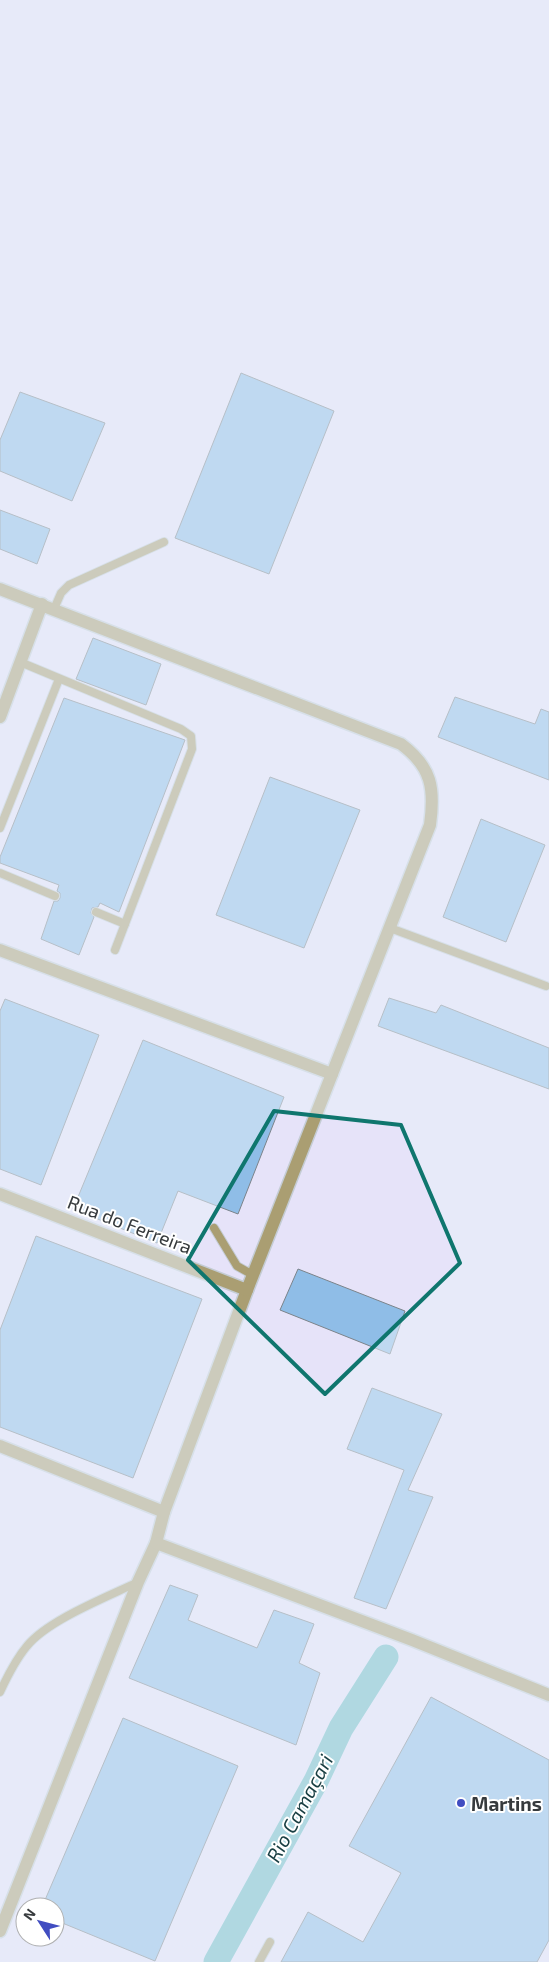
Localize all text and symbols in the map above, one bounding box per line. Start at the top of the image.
street label: Rua do Ferreira [65,1190,195,1258]
water label: Rio Camaçari [261,1750,338,1866]
place label: Martins [471,1792,542,1815]
marker: Martins [455,1797,467,1809]
north arrow [15,1897,65,1947]
text: N [19,1905,39,1923]

